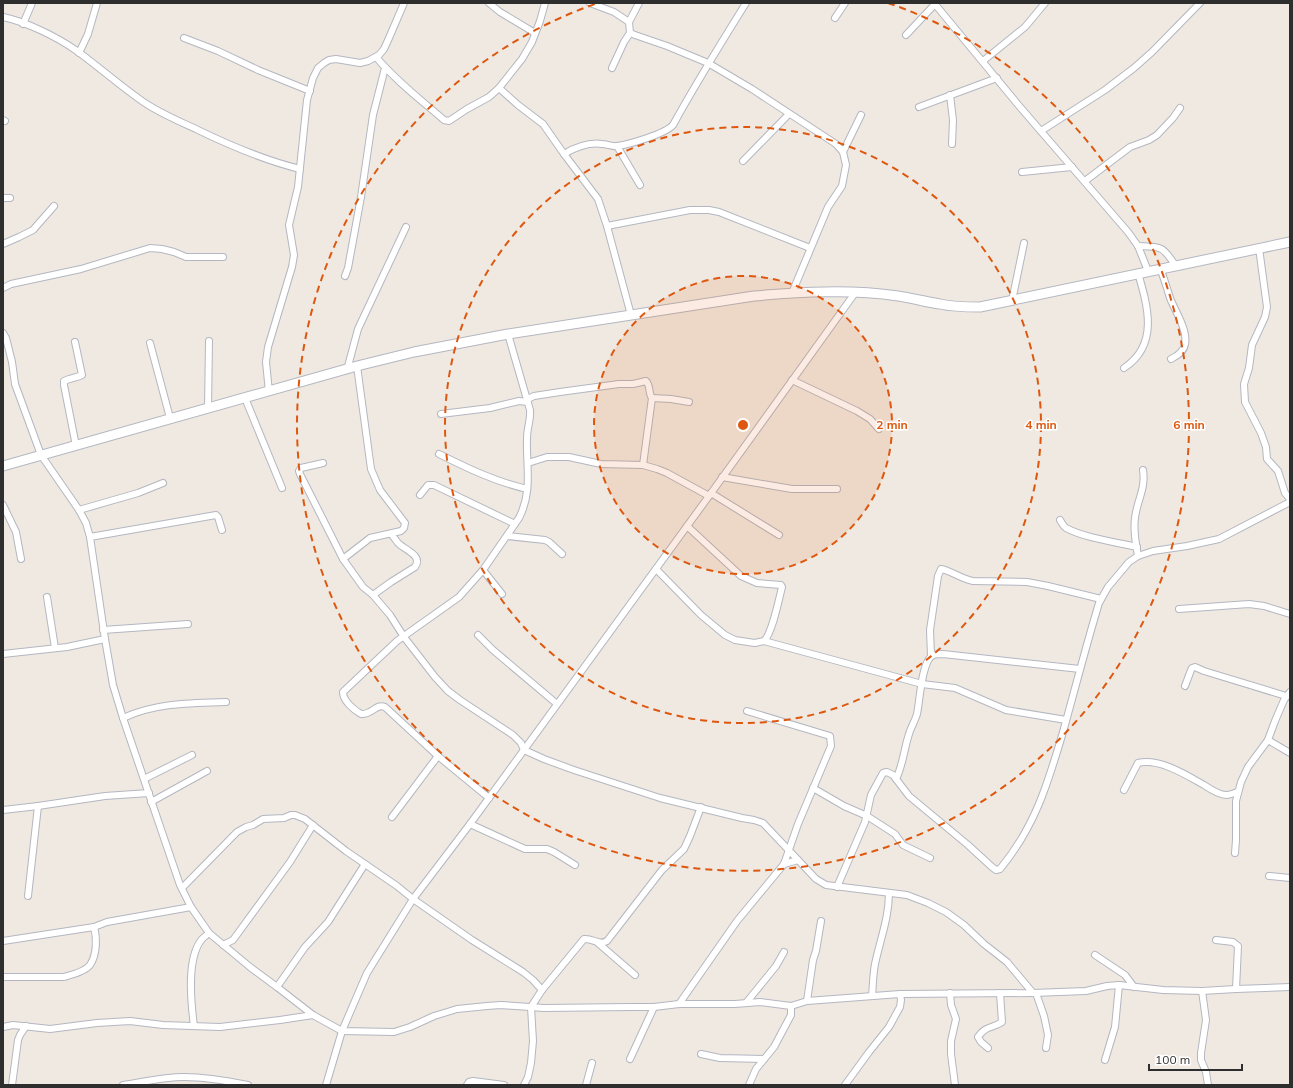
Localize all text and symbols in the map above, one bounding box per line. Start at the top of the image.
text: 2 min [876,417,908,432]
text: 4 min [1025,417,1057,432]
text: 6 min [1173,417,1205,432]
centre of rings [736,418,750,432]
scale bar [1149,1046,1242,1072]
text: 100 m [1155,1052,1190,1067]

